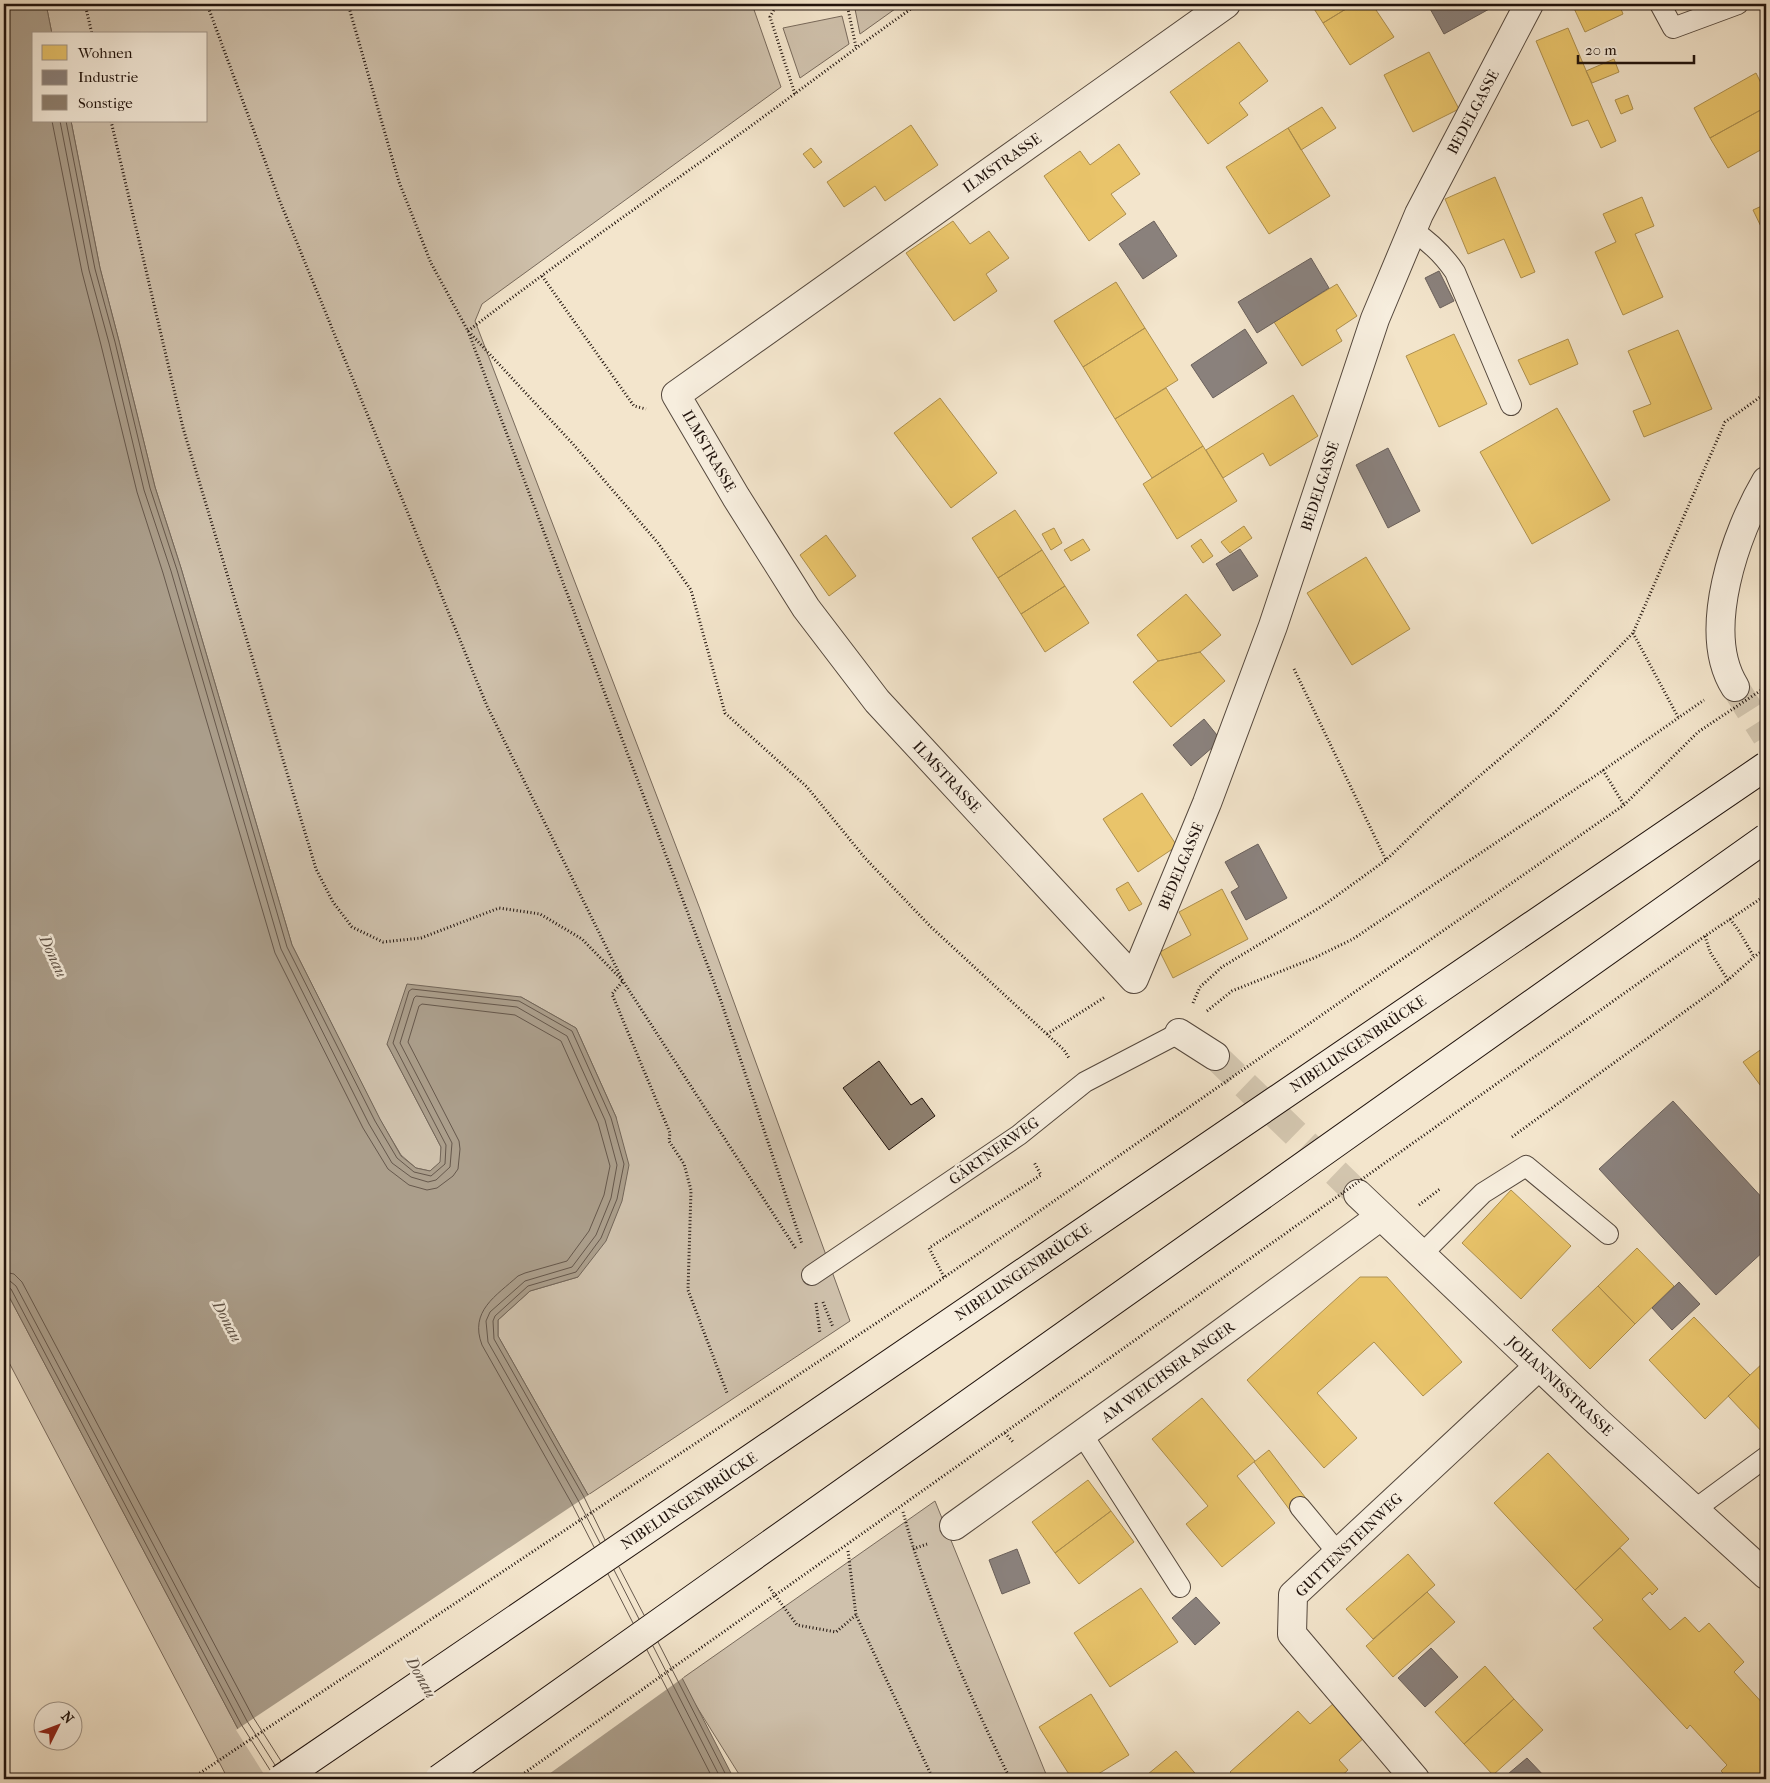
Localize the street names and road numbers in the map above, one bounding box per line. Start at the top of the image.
street label: BEDELGASSE [1443,67,1503,157]
street label: ILMSTRASSE [959,129,1045,197]
street label: ILMSTRASSE [678,407,740,495]
street label: BEDELGASSE [1297,439,1343,533]
street label: ILMSTRASSE [909,737,985,817]
street label: BEDELGASSE [1154,820,1208,912]
street label: NIBELUNGENBRÜCKE [1286,992,1430,1096]
street label: GÄRTNERWEG [945,1113,1043,1189]
street label: NIBELUNGENBRÜCKE [951,1220,1095,1324]
street label: AM WEICHSER ANGER [1097,1317,1239,1427]
street label: JOHANNISSTRASSE [1503,1332,1617,1440]
street label: NIBELUNGENBRÜCKE [617,1449,761,1553]
street label: GUTTENSTEINWEG [1292,1489,1407,1601]

